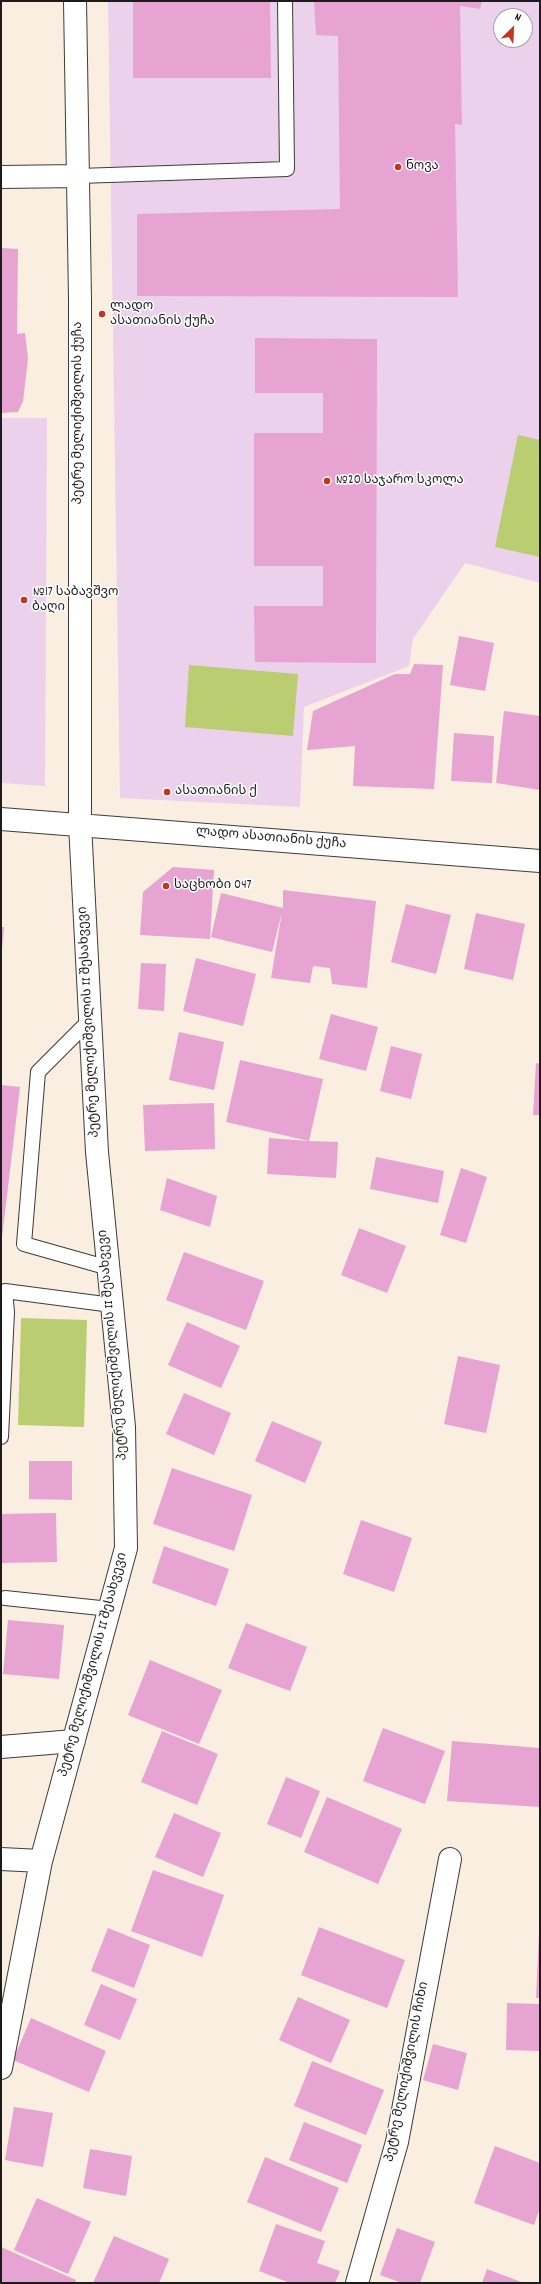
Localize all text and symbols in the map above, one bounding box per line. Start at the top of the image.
north arrow [493,8,533,48]
text: N [512,10,523,26]
place label: ნოვა [406,159,439,175]
marker: ნოვა [393,162,403,172]
place label: ლადო ასათიანის ქუჩა [110,299,215,330]
marker: ლადო ასათიანის ქუჩა [97,309,107,319]
street label: პეტრე მელიქიშვილის ქუჩა [71,322,87,504]
place label: №20 საჯარო სკოლა [335,473,464,489]
marker: №20 საჯარო სკოლა [322,476,332,486]
place label: №17 საბავშვო ბაღი [32,585,118,616]
marker: №17 საბავშვო ბაღი [19,595,29,605]
place label: ასათიანის ქ [175,784,257,800]
marker: ასათიანის ქ [162,787,172,797]
street label: ლადო ასათიანის ქუჩა [195,825,347,853]
place label: საცხობი 047 [174,878,252,894]
marker: საცხობი 047 [161,881,171,891]
street label: პეტრე მელიქიშვილის II შესახვევი [76,906,104,1138]
street label: პეტრე მელიქიშვილის II შესახვევი [96,1229,132,1461]
street label: პეტრე მელიქიშვილის II შესახვევი [57,1551,131,1779]
street label: პეტრე მელიქიშვილის ჩიხი [383,1981,433,2163]

